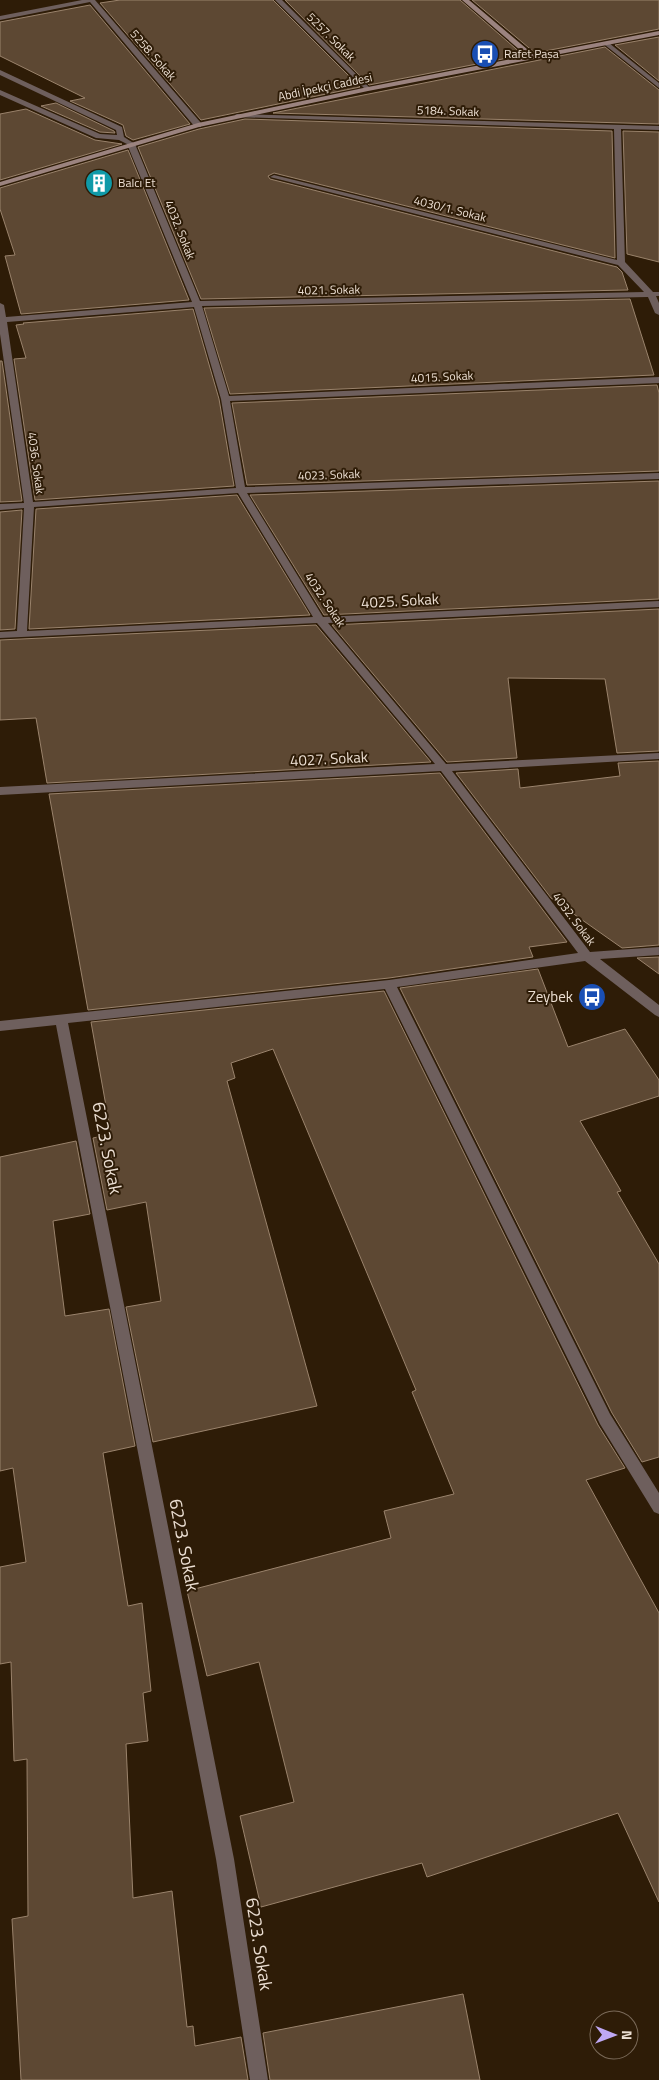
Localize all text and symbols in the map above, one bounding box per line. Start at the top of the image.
street label: 5257. Sokak [303,8,360,66]
street label: 5258. Sokak [126,25,181,85]
bus stop icon: Rafet Paşa [470,39,500,69]
place label: Rafet Paşa [504,44,559,63]
street label: Abdi İpekçi Caddesi [276,67,374,106]
street label: 5184. Sokak [416,100,480,121]
building icon: Balcı Et [84,168,114,198]
place label: Balcı Et [118,173,156,192]
street label: 4030/1. Sokak [412,190,489,227]
street label: 4032. Sokak [160,197,201,263]
street label: 4021. Sokak [298,279,361,300]
street label: 4015. Sokak [410,365,474,388]
street label: 4036. Sokak [23,431,50,495]
street label: 4023. Sokak [297,464,361,485]
street label: 4032. Sokak [300,569,351,631]
street label: 4025. Sokak [360,587,440,614]
street label: 4027. Sokak [289,745,369,772]
street label: 4032. Sokak [548,888,601,950]
bus stop icon: Zeybek [577,982,607,1012]
place label: Zeybek [528,985,573,1008]
street label: 6223. Sokak [85,1099,130,1197]
street label: 6223. Sokak [162,1496,207,1594]
street label: 6223. Sokak [239,1896,280,1993]
north arrow [589,2010,639,2060]
text: N [617,2030,638,2040]

